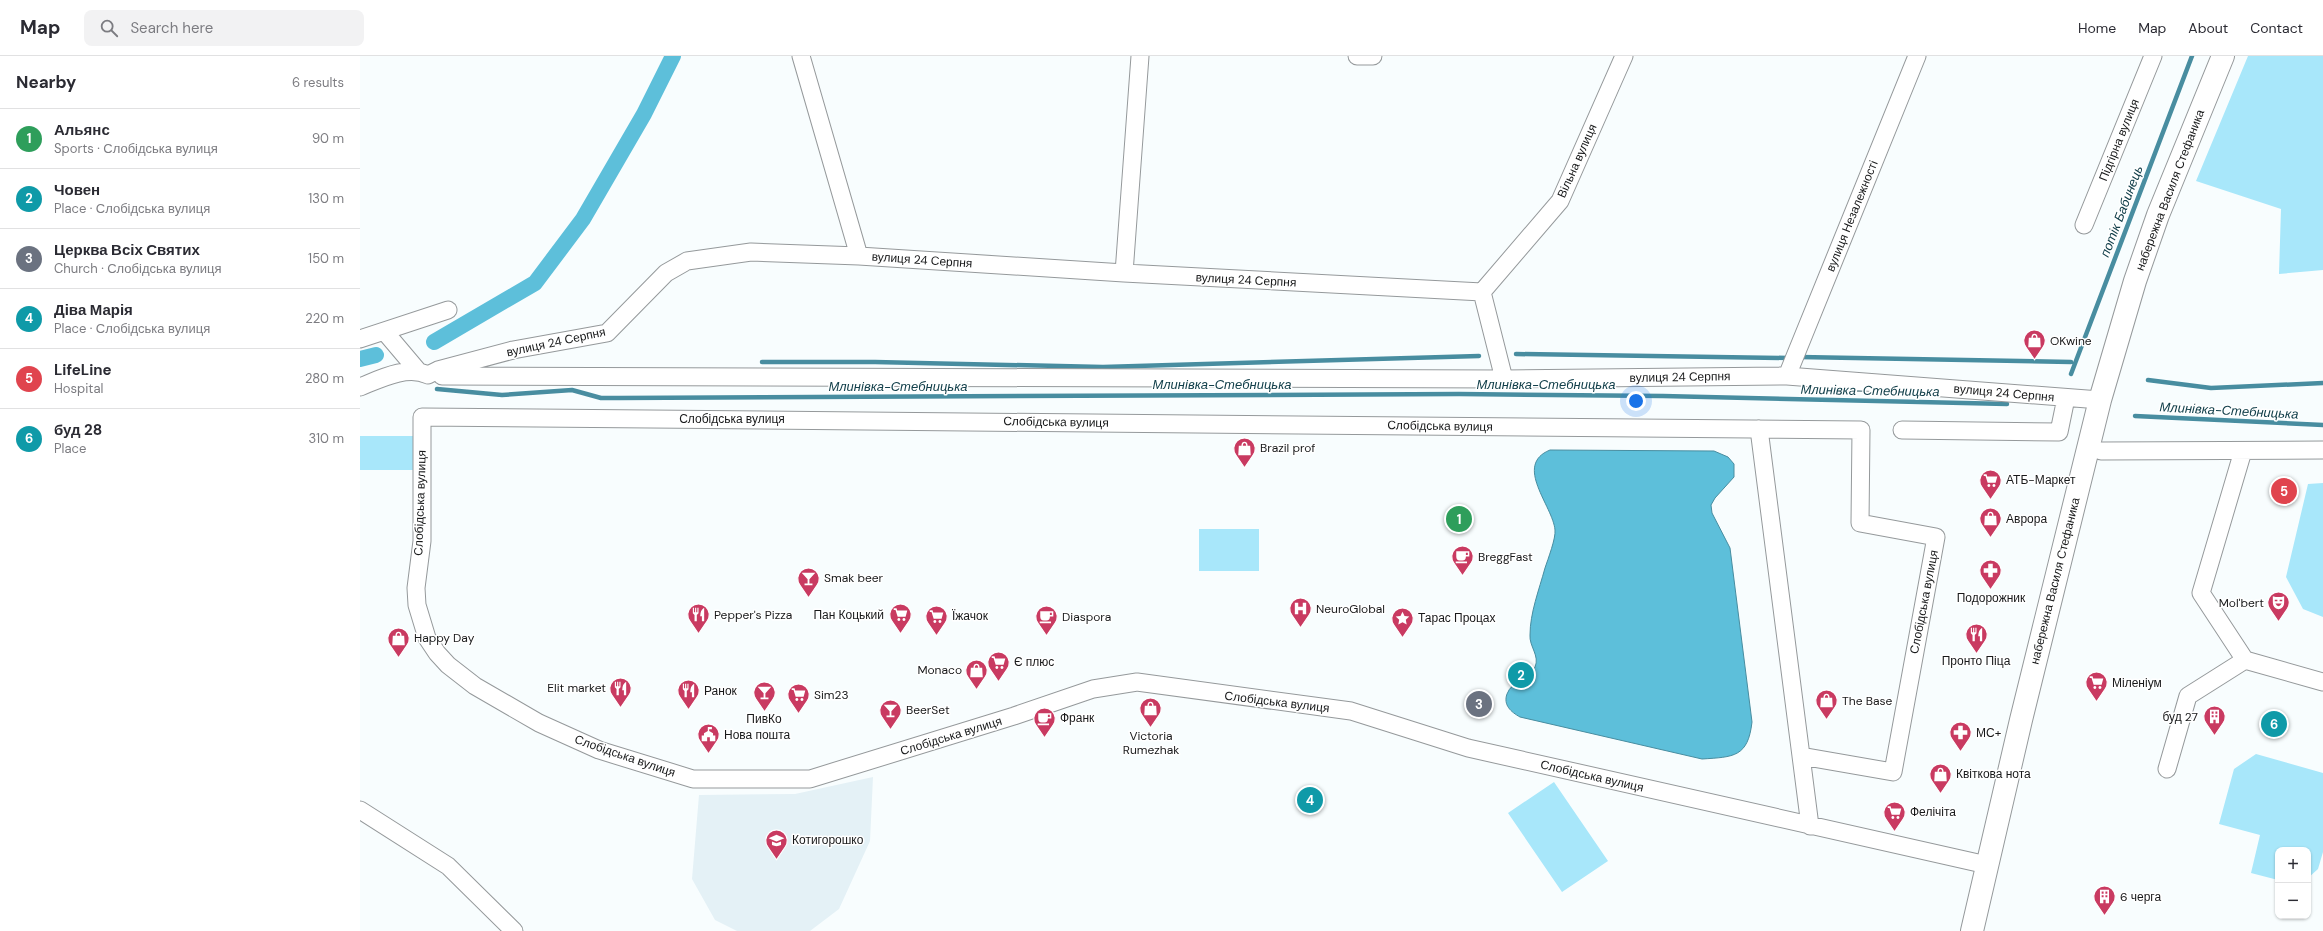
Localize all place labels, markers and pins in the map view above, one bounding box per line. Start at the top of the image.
shop icon: OKwine [2021,328,2047,361]
place label: OKwine [2050,333,2092,349]
shop icon: Brazil prof [1232,435,1258,468]
place label: Brazil prof [1260,440,1315,456]
supermarket icon: АТБ-Маркет [1977,467,2003,500]
place label: АТБ-Маркет [2006,472,2076,488]
pin: 5 [2271,476,2297,506]
pin: 1 [1446,504,1472,534]
shop icon: Аврора [1978,506,2004,539]
place label: Аврора [2006,511,2047,527]
cafe icon: BreggFast [1449,544,1475,577]
place label: BreggFast [1478,549,1533,565]
pharmacy icon: Подорожник [1978,558,2004,591]
bar icon: Smak beer [795,565,821,598]
place label: Smak beer [824,570,884,586]
place label: Подорожник [1957,590,2026,606]
theatre icon: Mol'bert [2266,590,2292,623]
place label: Mol'bert [2219,595,2264,611]
hospital icon: NeuroGlobal [1288,596,1314,629]
place label: NeuroGlobal [1316,601,1385,617]
restaurant icon: Pepper's Pizza [685,602,711,635]
supermarket icon: Пан Коцький [887,602,913,635]
supermarket icon: Їжачок [924,603,950,636]
cafe icon: Diaspora [1033,604,1059,637]
place icon: Тарас Процах [1389,605,1415,638]
place label: Pepper's Pizza [714,607,792,623]
place label: Пан Коцький [813,607,884,623]
place label: Їжачок [952,608,989,624]
place label: Diaspora [1062,609,1111,625]
place label: Тарас Процах [1418,610,1496,626]
restaurant icon: Пронто Піца [1963,621,1989,654]
shop icon: Happy Day [385,625,411,658]
place label: Happy Day [414,630,475,646]
supermarket icon: Є плюс [986,649,1012,682]
place label: Пронто Піца [1942,653,2011,669]
place label: Є плюс [1014,654,1054,670]
shop icon: Monaco [964,657,990,690]
pin: 2 [1508,660,1534,690]
place label: Monaco [917,662,962,678]
supermarket icon: Міленіум [2083,670,2109,703]
restaurant icon: Elit market [608,675,634,708]
place label: Міленіум [2112,675,2162,691]
restaurant icon: Ранок [675,678,701,711]
bar icon: ПивКо [751,679,777,712]
place label: Elit market [547,680,606,696]
supermarket icon: Sim23 [785,682,811,715]
place label: Ранок [704,683,738,699]
place label: Sim23 [814,687,849,703]
shop icon: The Base [1814,688,1840,721]
pin: 3 [1466,689,1492,719]
place label: The Base [1842,693,1892,709]
shop icon: Victoria Rumezhak [1138,696,1164,729]
bar icon: BeerSet [877,697,903,730]
place label: BeerSet [906,702,950,718]
building icon: буд 27 [2201,704,2227,737]
cafe icon: Франк [1031,705,1057,738]
place label: буд 27 [2162,709,2198,725]
pin: 6 [2261,709,2287,739]
place label: Франк [1060,710,1095,726]
place label: ПивКо [746,711,782,727]
pharmacy icon: МС+ [1948,720,1974,753]
public building icon: Нова пошта [695,722,721,755]
place label: МС+ [1976,725,2002,741]
place label: Нова пошта [724,727,791,743]
place label: Victoria Rumezhak [1123,728,1179,758]
shop icon: Квіткова нота [1927,761,1953,794]
place label: Квіткова нота [1956,766,2031,782]
pin: 4 [1297,785,1323,815]
supermarket icon: Фелічіта [1881,799,1907,832]
place label: Фелічіта [1910,804,1956,820]
school or university icon: Котигорошко [764,827,790,860]
place label: Котигорошко [792,832,864,848]
building icon: 6 черга [2091,884,2117,917]
place label: 6 черга [2120,889,2161,905]

